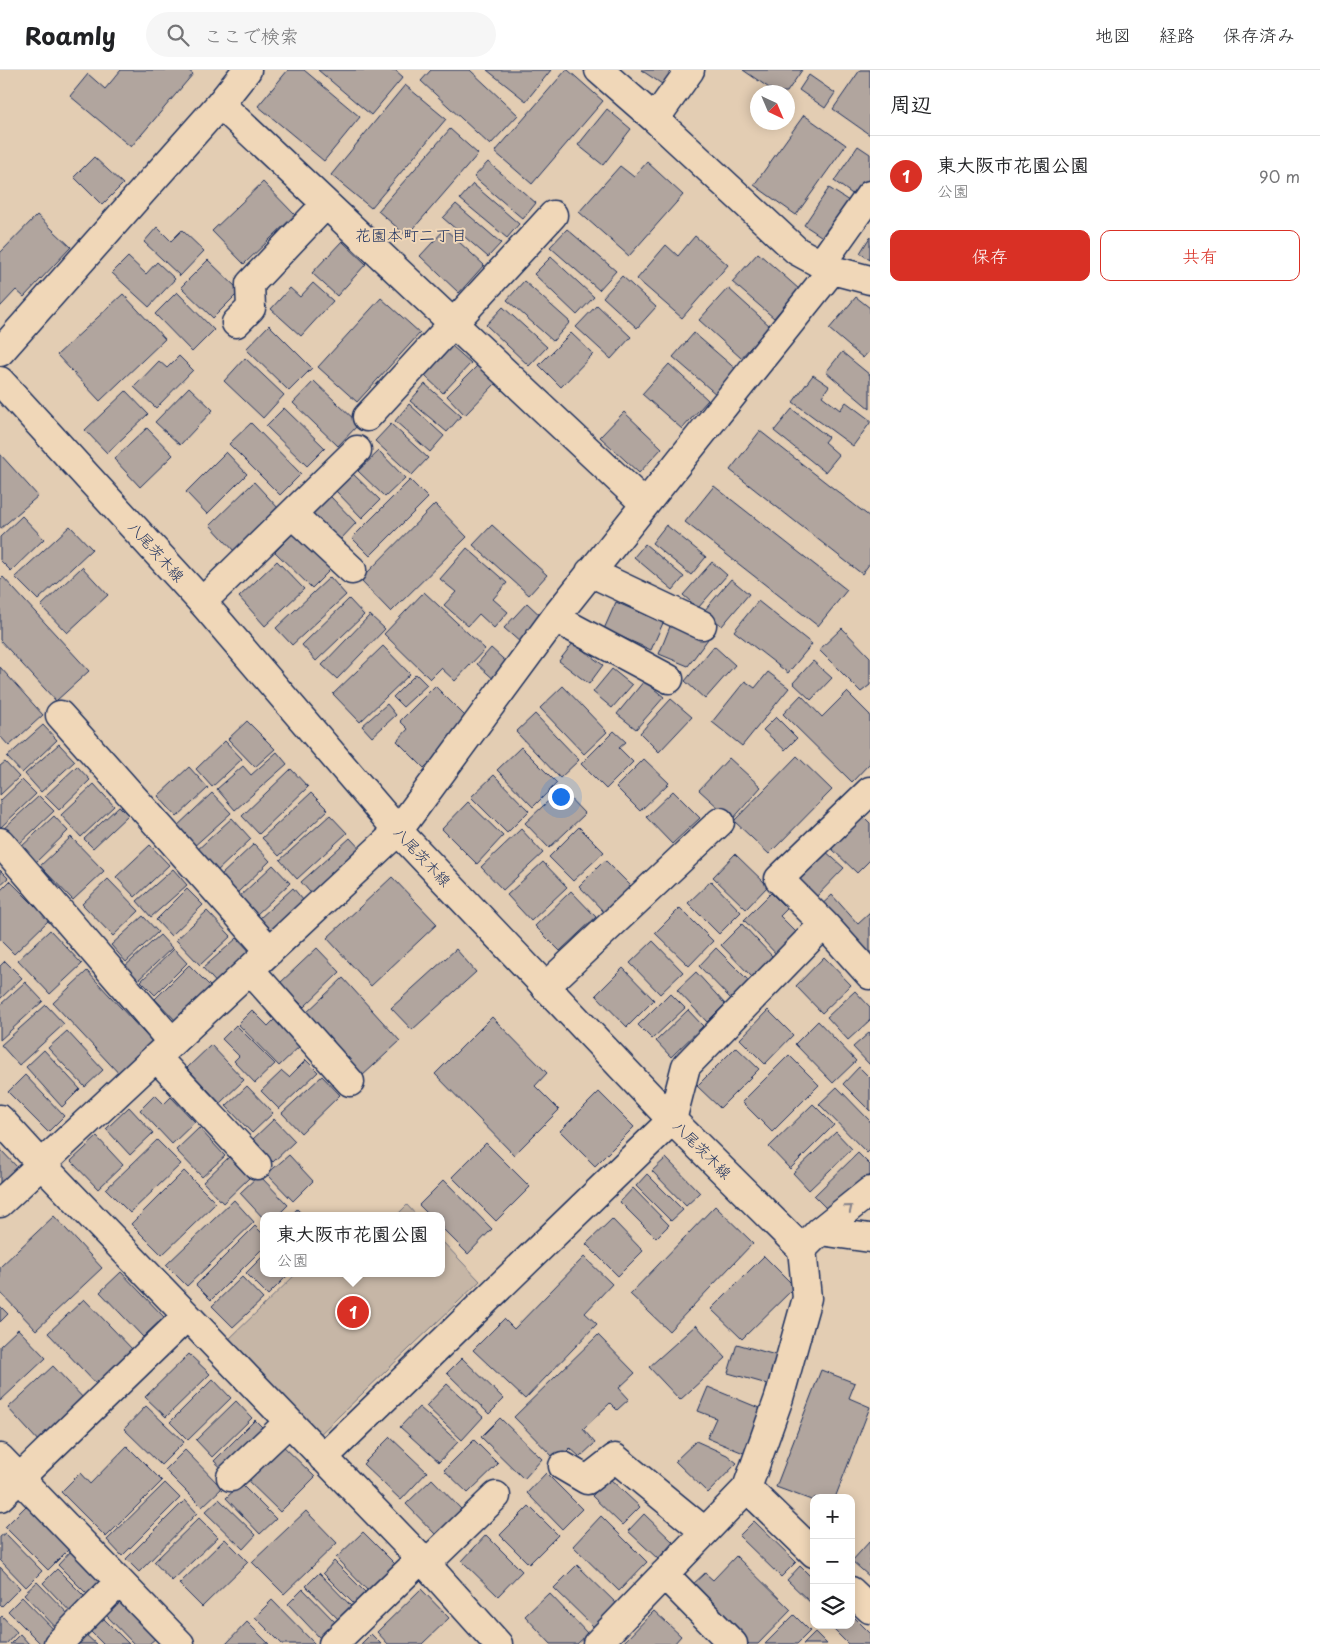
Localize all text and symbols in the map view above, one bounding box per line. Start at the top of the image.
search box [146,12,496,57]
text: Roamly [25,17,116,53]
icon: search [164,21,192,49]
text: ここで検索 [204,21,299,49]
text: 地図 [1095,21,1131,48]
text: 経路 [1159,21,1195,48]
text: 保存済み [1223,21,1295,48]
north arrow [750,85,795,130]
text: 周辺 [890,87,932,119]
text: 東大阪市花園公園 [937,150,1089,178]
text: 1 [902,164,910,188]
text: 90 m [1259,164,1300,188]
text: 公園 [937,178,969,202]
district label: 花園本町二丁目 [355,222,467,246]
button: 保存 [890,230,1090,281]
button: 共有 [1100,230,1300,281]
street label: 八尾茨木線 [123,515,191,587]
your location [548,784,574,810]
street label: 八尾茨木線 [389,821,457,891]
street label: 八尾茨木線 [668,1114,738,1184]
one-way arrow [843,1206,852,1214]
popup [260,1212,445,1277]
text: 東大阪市花園公園 [276,1219,429,1247]
text: 公園 [276,1247,309,1271]
pin: 1 [337,1293,369,1331]
map controls [810,1494,855,1629]
button: + [810,1494,855,1539]
button: − [810,1539,855,1584]
button: layers [810,1584,855,1629]

